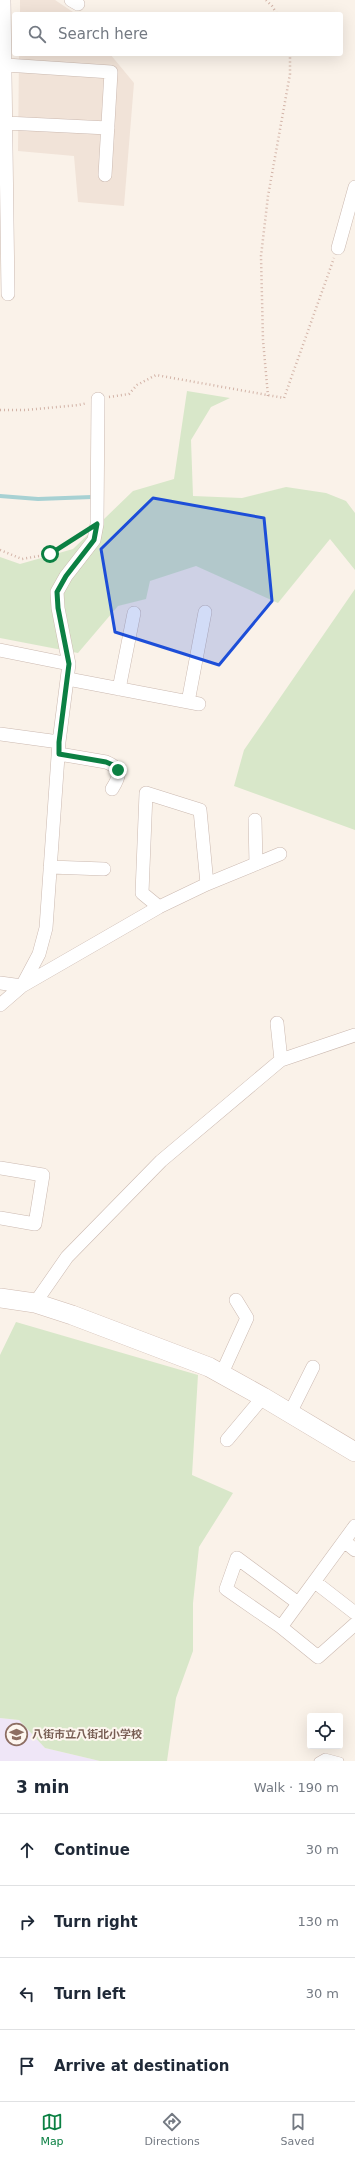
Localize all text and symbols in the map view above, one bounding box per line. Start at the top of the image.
search box [12,12,343,56]
icon: search [26,23,48,45]
text: Search here [58,25,148,43]
route start [41,545,59,563]
route end [109,761,127,779]
map controls [307,1713,343,1749]
button: locate [307,1713,343,1749]
school or university icon: 八街市立八街北小学校 [3,1721,29,1747]
place label: 八街市立八街北小学校 [32,1728,142,1741]
text: 3 min [16,1777,69,1797]
text: Walk · 190 m [254,1780,339,1795]
icon: ahead [16,1839,38,1861]
text: Continue [54,1841,130,1859]
text: 30 m [306,1842,339,1857]
icon: right [16,1911,38,1933]
text: Turn right [54,1913,138,1931]
text: 130 m [297,1914,339,1929]
icon: left [16,1983,38,2005]
text: Turn left [54,1985,126,2003]
text: 30 m [306,1986,339,2001]
icon: arrive [16,2055,38,2077]
text: Arrive at destination [54,2057,229,2075]
tab: Map [40,2111,64,2148]
tab: Directions [144,2111,200,2148]
tab: Saved [281,2111,315,2148]

